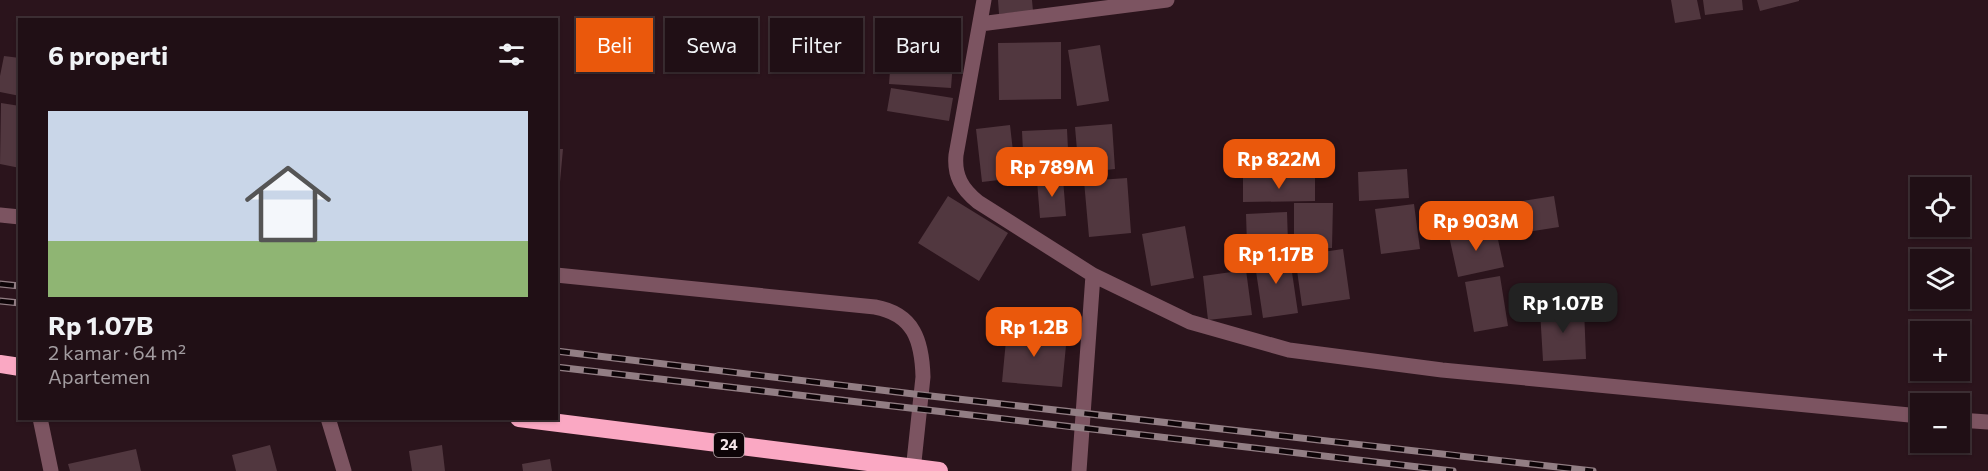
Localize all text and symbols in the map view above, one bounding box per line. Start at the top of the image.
chip: Beli [576,18,653,72]
chip: Sewa [665,18,758,72]
chip: Filter [770,18,863,72]
chip: Baru [875,18,961,72]
icon: filters [495,38,528,71]
text: 6 properti [48,39,168,70]
pin: Rp 822M [1224,139,1334,190]
text: Rp 822M [1237,146,1321,170]
pin: Rp 789M [997,147,1107,198]
icon: home [234,150,342,258]
text: Rp 789M [1010,154,1094,178]
map controls [1910,177,1970,453]
button: locate [1910,177,1970,237]
pin: Rp 903M [1421,201,1531,252]
text: Rp 903M [1433,208,1519,232]
pin: Rp 1.17B [1214,234,1338,285]
text: Rp 1.17B [1238,241,1314,265]
button: layers [1910,249,1970,309]
pin: Rp 1.07B [1501,283,1625,334]
text: Rp 1.07B [1523,290,1603,314]
pin: Rp 1.2B [979,307,1089,358]
text: Rp 1.07B [48,309,153,340]
text: Rp 1.2B [1000,314,1068,338]
button: + [1910,321,1970,381]
text: 2 kamar · 64 m² [48,340,186,364]
text: Apartemen [48,364,150,388]
button: − [1910,393,1970,453]
road number: 24 [714,433,744,457]

